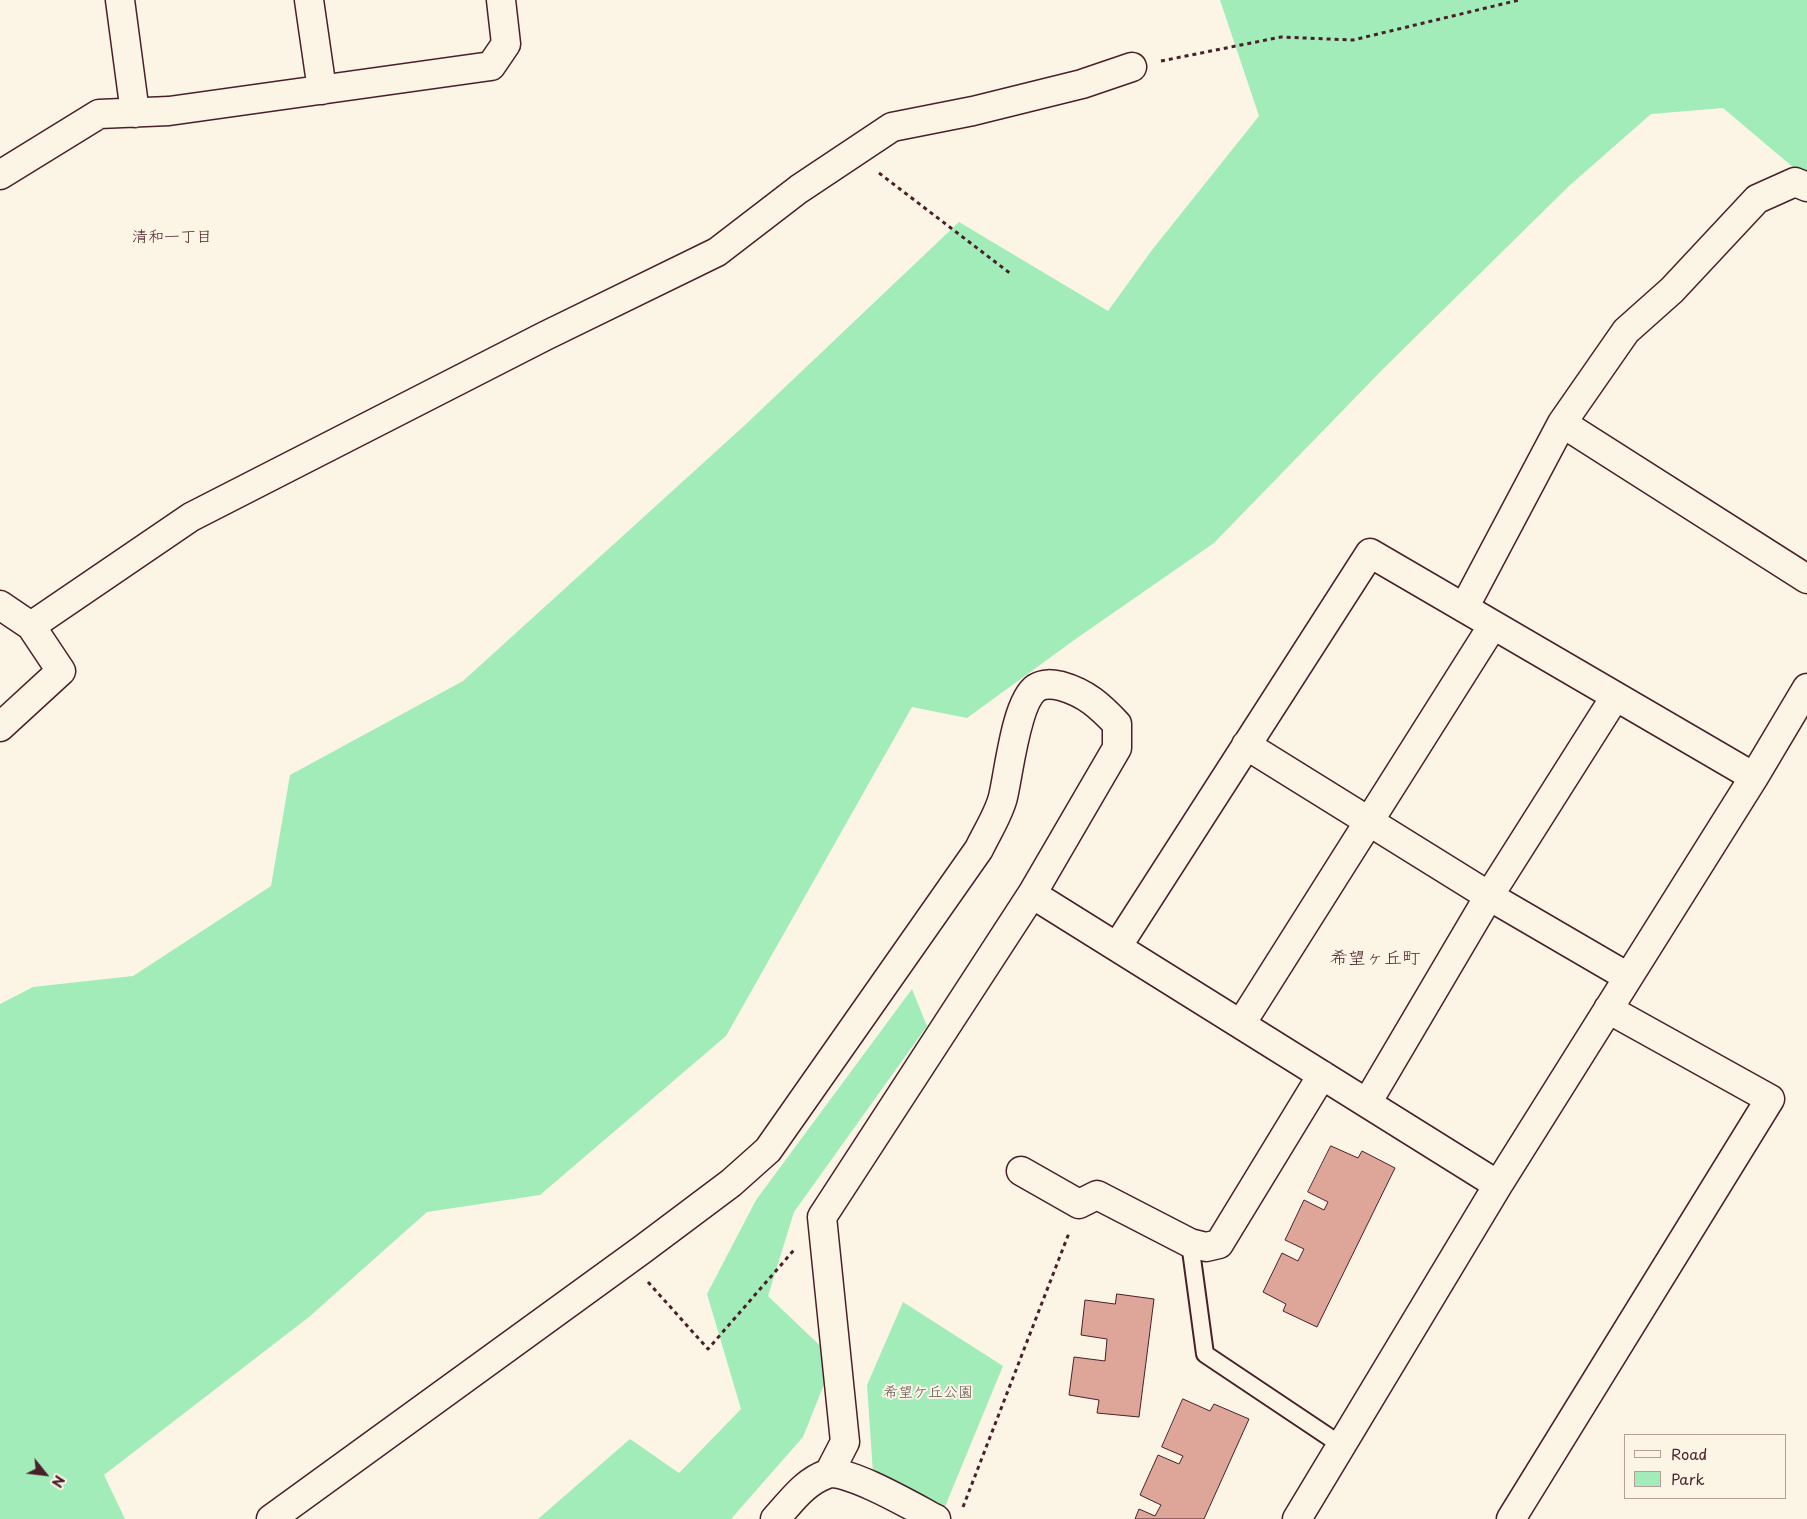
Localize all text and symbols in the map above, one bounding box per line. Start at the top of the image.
district label: 清和一丁目 [132,228,212,248]
district label: 希望ヶ丘町 [1330,948,1420,970]
park label: 希望ケ丘公園 [883,1384,973,1402]
legend [1624,1434,1787,1499]
text: Road [1671,1442,1707,1465]
north arrow [20,1449,70,1499]
text: Park [1671,1467,1705,1490]
text: N [47,1472,70,1491]

